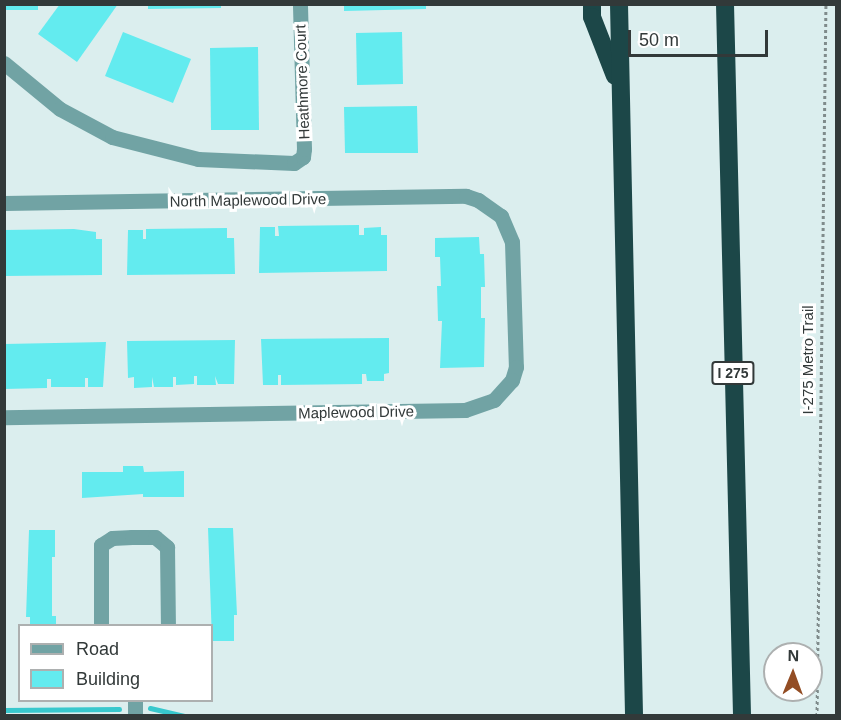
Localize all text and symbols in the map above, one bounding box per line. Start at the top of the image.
scale bar [631,18,770,56]
street label: Heathmore Court [291,24,313,140]
text: 50 m [639,30,679,50]
street label: North Maplewood Drive [169,190,327,210]
street label: I-275 Metro Trail [799,305,817,415]
road number: I 275 [710,362,756,384]
street label: Maplewood Drive [298,402,414,422]
legend [18,624,213,702]
text: Road [76,639,119,659]
north arrow [763,642,823,702]
text: N [787,647,799,664]
text: Building [76,669,140,689]

